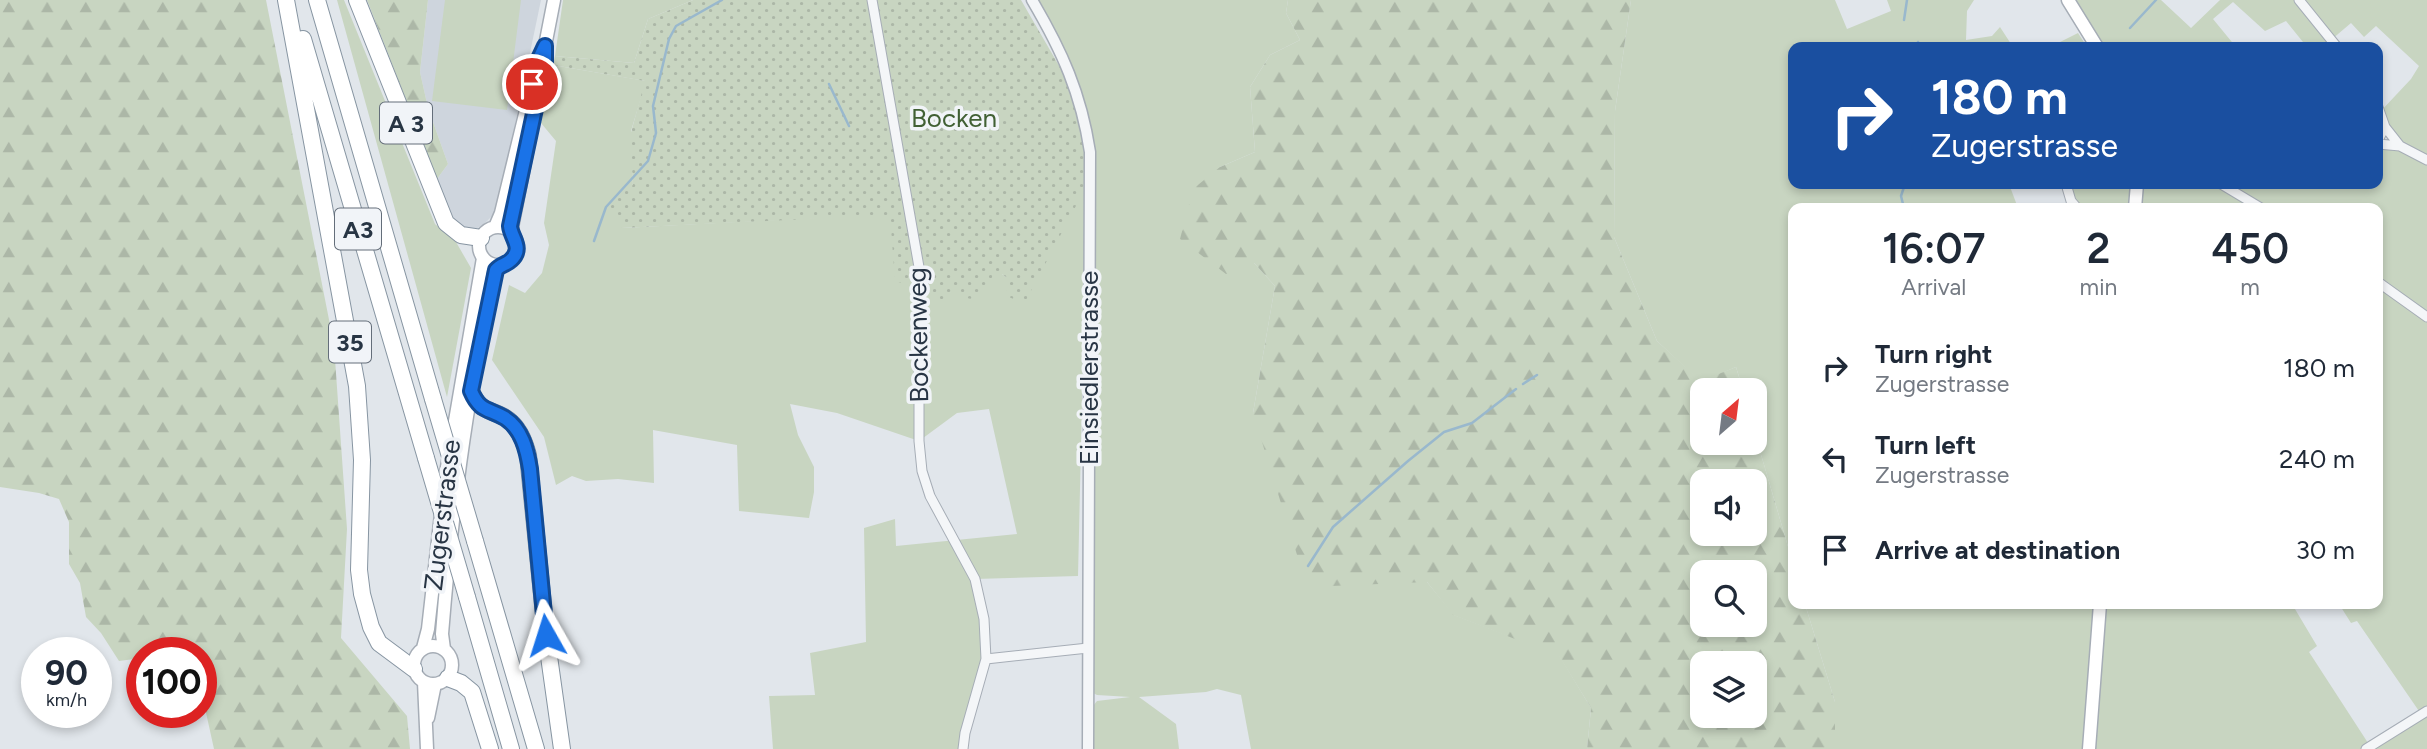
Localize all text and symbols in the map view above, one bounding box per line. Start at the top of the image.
pin [502,54,562,114]
icon: arrive [513,65,551,103]
text: 180 m [1931,67,2068,126]
icon: right [1816,70,1907,161]
park label: Bocken [911,102,997,134]
road number: A 3 [380,103,432,144]
text: Zugerstrasse [1931,127,2118,165]
road number: A3 [335,209,381,250]
text: 16:07 [1882,223,1986,274]
text: 2 [2086,223,2110,274]
text: 450 [2211,223,2289,274]
street label: Bockenweg [901,267,935,403]
street label: Einsiedlerstrasse [1073,271,1105,465]
text: Arrival [1901,273,1966,301]
text: min [2080,273,2117,301]
text: m [2240,273,2260,301]
road number: 35 [329,321,371,362]
text: Turn right [1875,338,1992,370]
icon: right [1816,349,1854,387]
text: 180 m [2283,352,2355,384]
text: Zugerstrasse [1875,370,2009,398]
north arrow [1690,378,1768,455]
map controls [1690,378,1767,728]
text: Turn left [1875,429,1976,461]
street label: Zugerstrasse [417,438,467,592]
icon: left [1816,440,1854,478]
text: 240 m [2279,443,2355,475]
text: Zugerstrasse [1875,461,2009,489]
button: sound [1690,469,1767,546]
icon: arrive [1816,531,1854,569]
text: Arrive at destination [1875,534,2120,566]
text: 30 m [2296,534,2355,566]
button: search [1690,560,1767,637]
position arrow [509,598,583,672]
speed limit sign: 100 [126,637,217,728]
button: layers [1690,651,1767,728]
text: 90 [45,652,88,694]
text: km/h [46,689,87,711]

